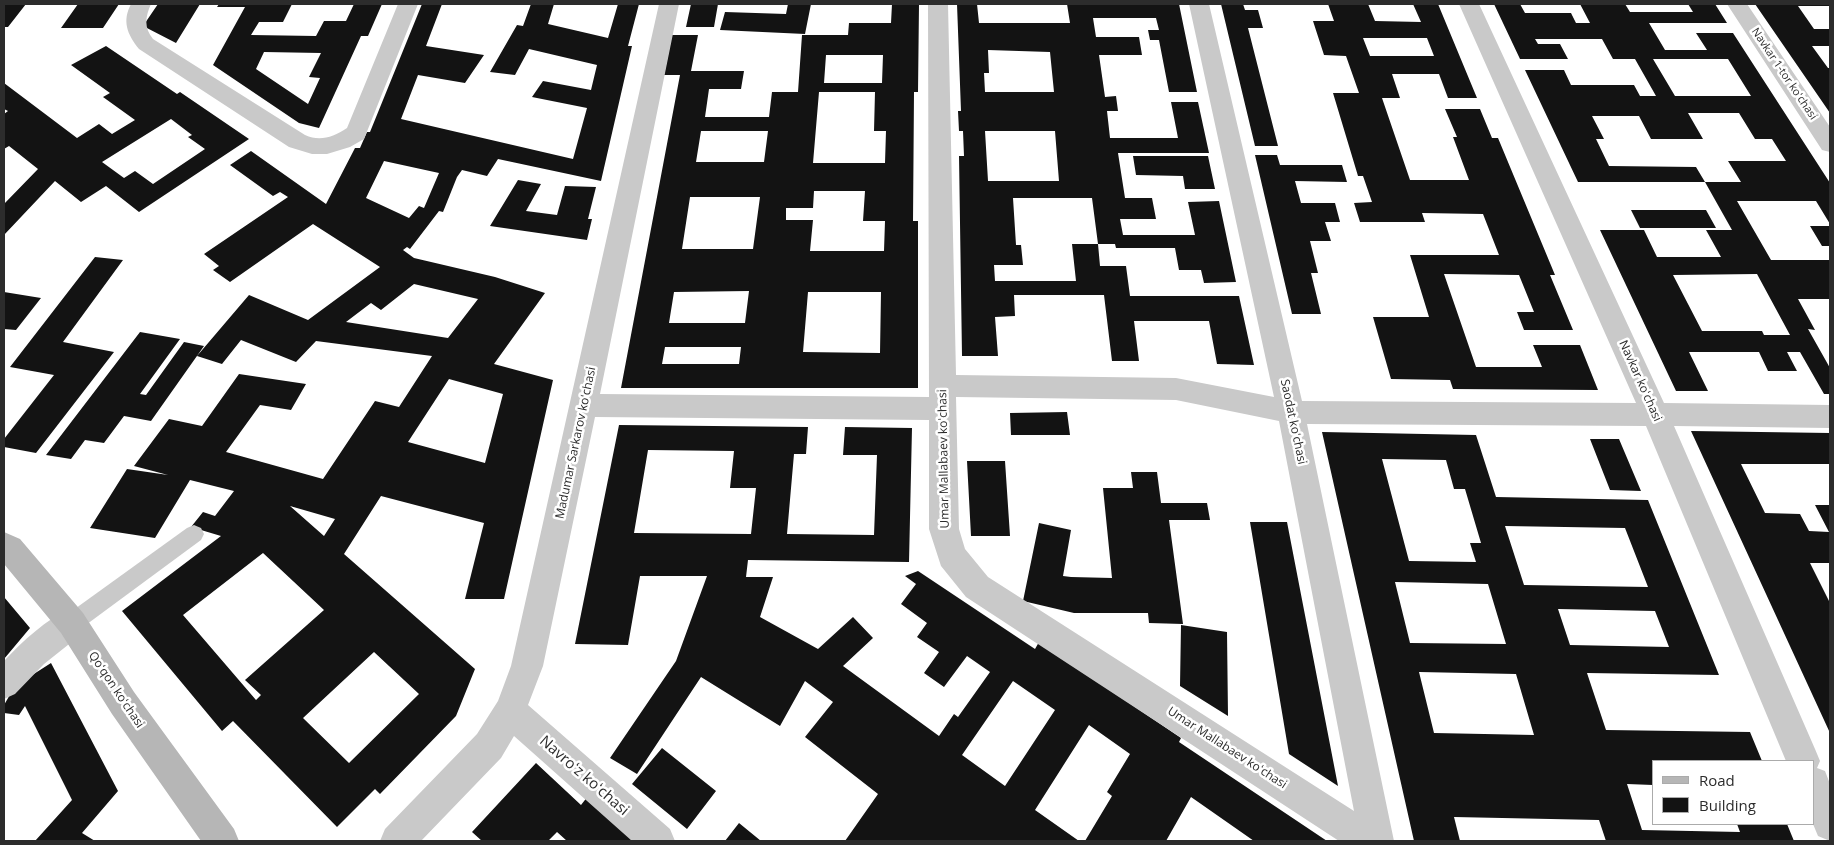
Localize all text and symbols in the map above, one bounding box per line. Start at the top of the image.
street label: Navkar 1-tor koʻchasi [1748,26,1820,122]
street label: Navkar koʻchasi [1616,338,1664,424]
street label: Madumar Sarkarov koʻchasi [553,366,599,520]
street label: Saodat koʻchasi [1277,378,1309,466]
street label: Umar Mallabaev koʻchasi [936,389,952,529]
street label: Qoʻqon koʻchasi [85,649,147,731]
street label: Umar Mallabaev koʻchasi [1165,704,1289,792]
street label: Navroʻz koʻchasi [536,732,632,820]
legend [1652,760,1814,825]
text: Road [1699,770,1735,790]
text: Building [1699,795,1756,815]

